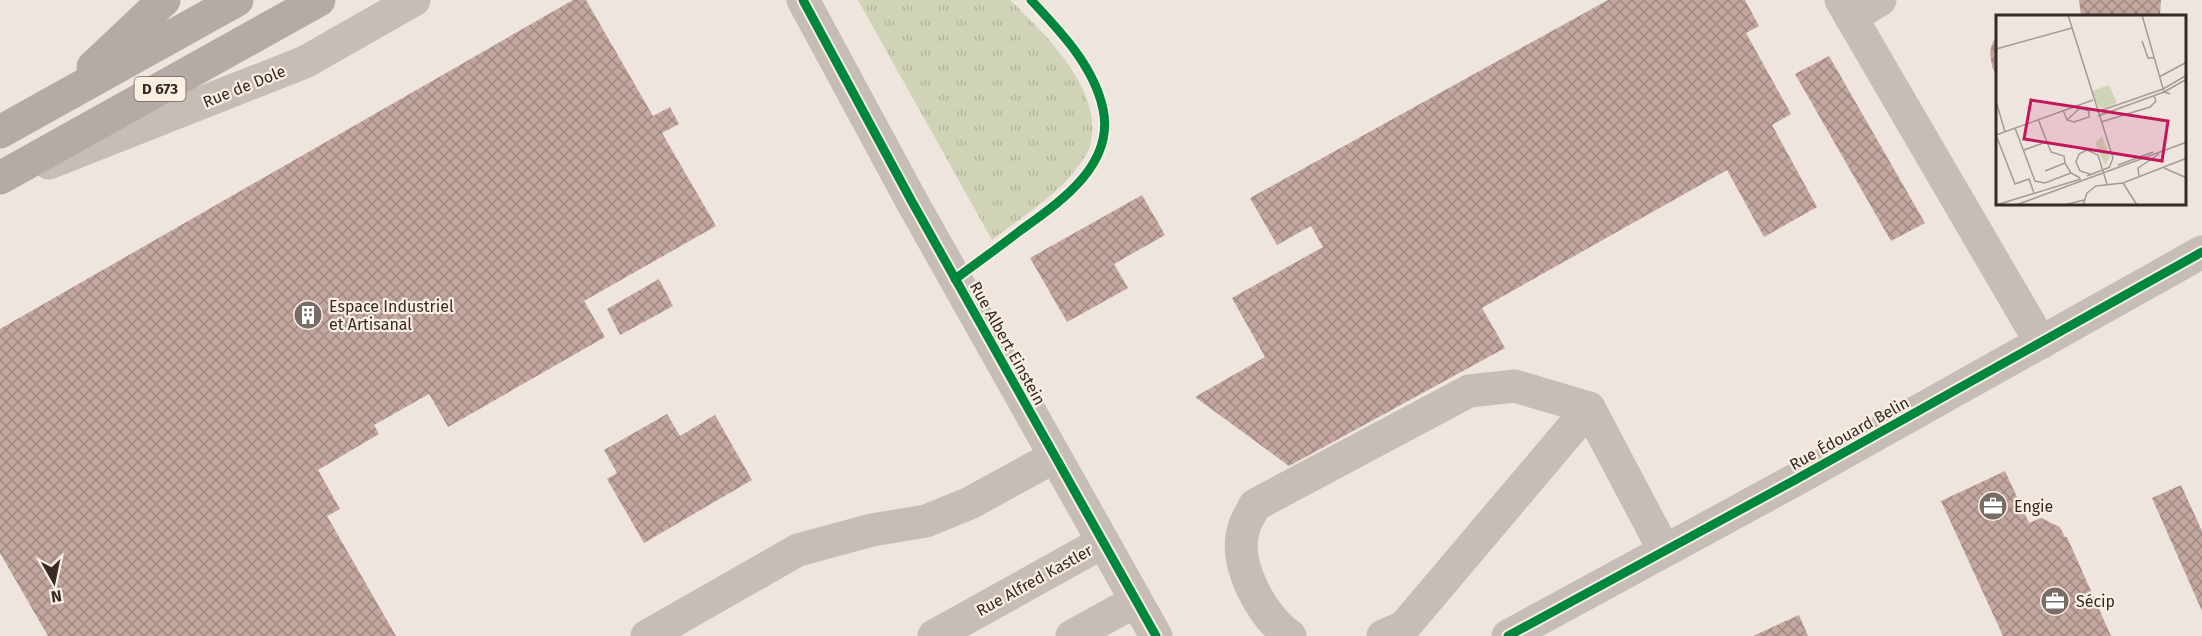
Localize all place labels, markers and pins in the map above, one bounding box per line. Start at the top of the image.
place label: Espace Industriel et Artisanal [329,297,454,334]
building icon: Espace Industriel et Artisanal [292,299,324,331]
office icon: Engie [1977,490,2009,522]
place label: Engie [2014,497,2053,516]
office icon: Sécip [2039,585,2071,617]
place label: Sécip [2076,592,2115,611]

